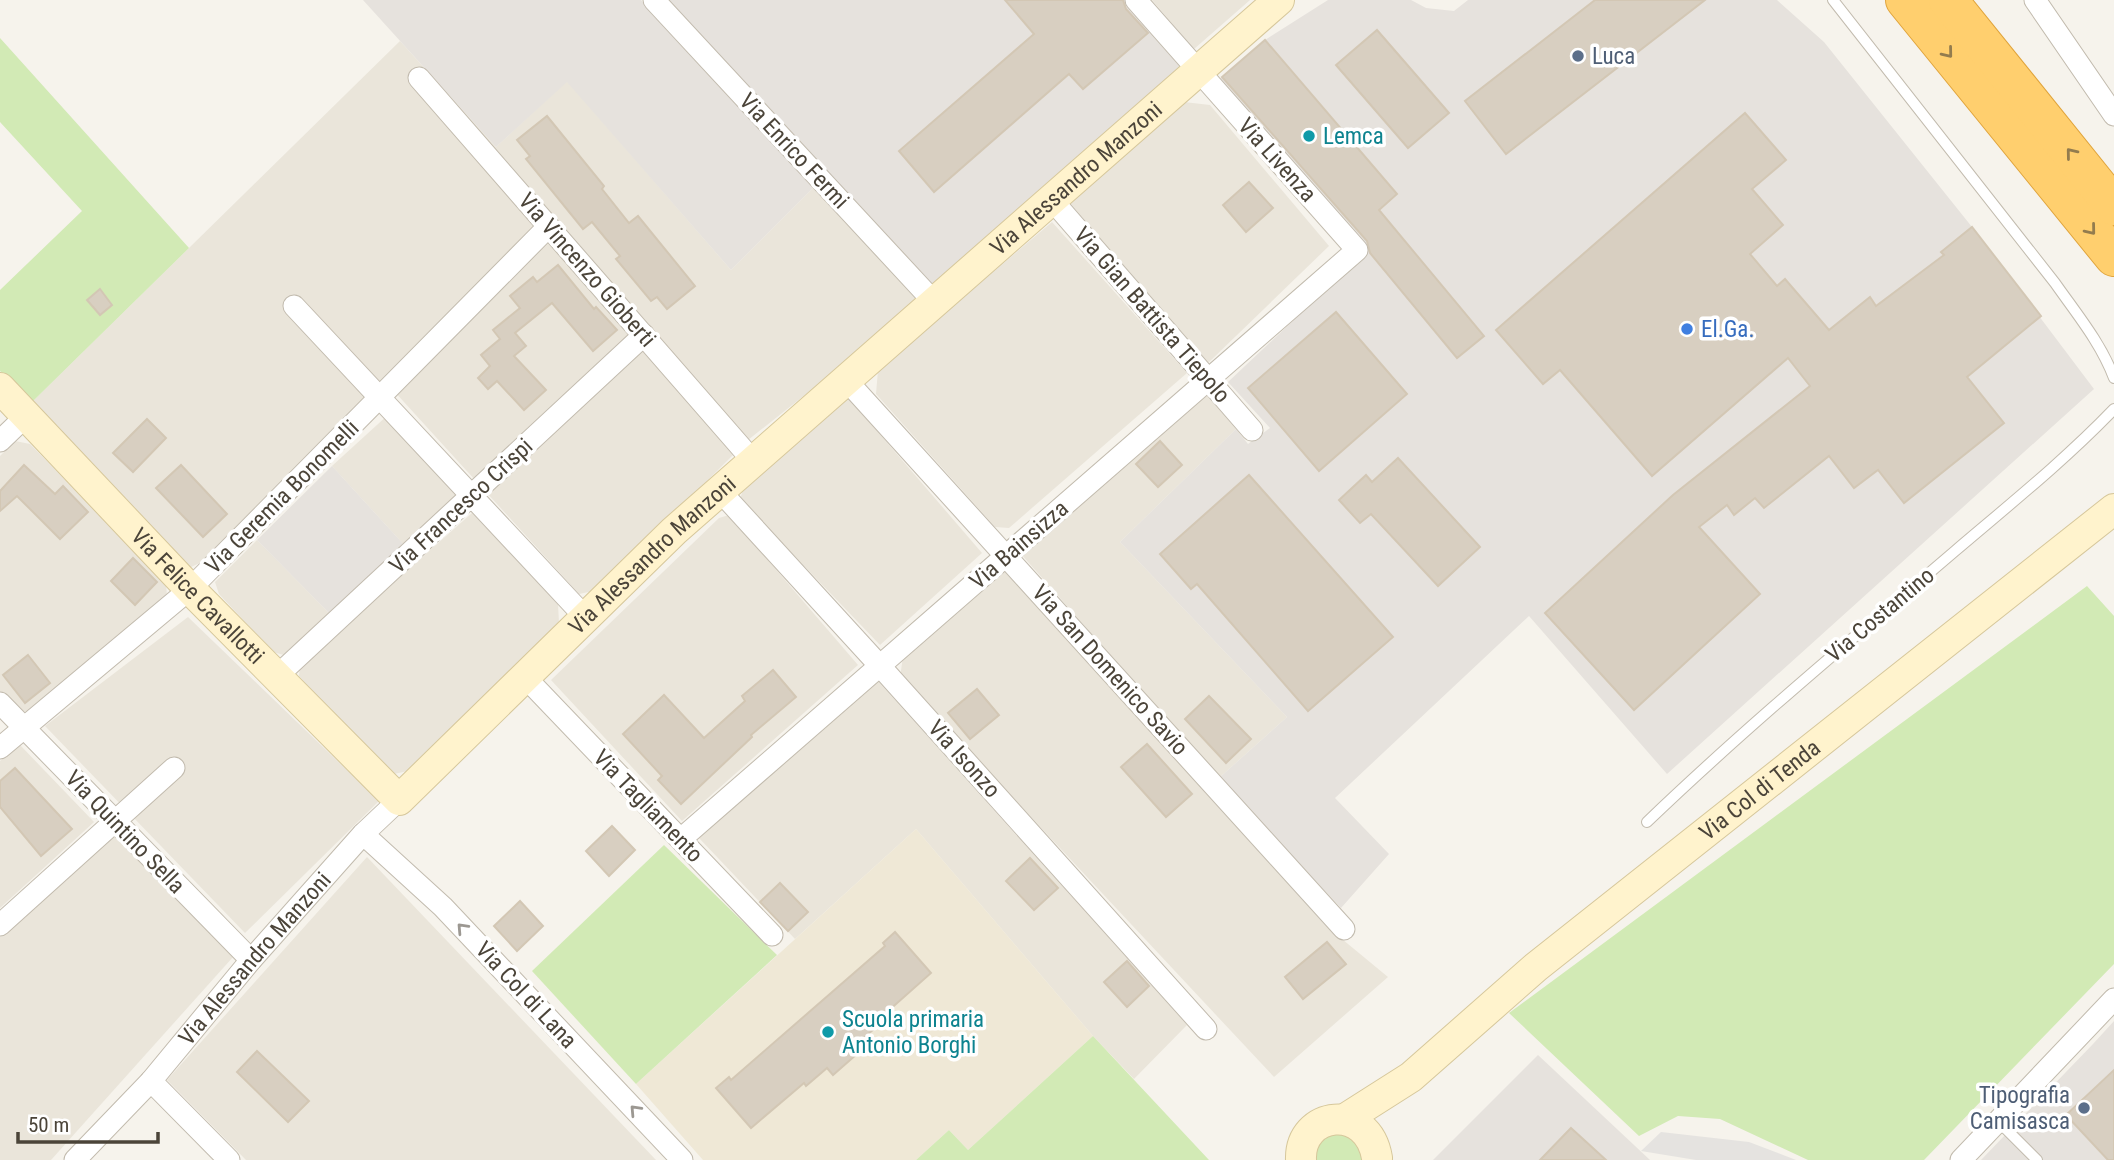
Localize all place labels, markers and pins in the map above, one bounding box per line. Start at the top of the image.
place label: Luca [1592,43,1635,70]
marker: Luca [1570,48,1586,64]
place label: Lemca [1323,123,1384,150]
marker: Lemca [1301,128,1317,144]
place label: El.Ga. [1701,316,1754,343]
marker: El.Ga. [1679,321,1695,337]
place label: Scuola primaria Antonio Borghi [842,1006,984,1059]
marker: Scuola primaria Antonio Borghi [820,1024,836,1040]
place label: Tipografia Camisasca [1970,1082,2070,1135]
marker: Tipografia Camisasca [2076,1100,2092,1116]

